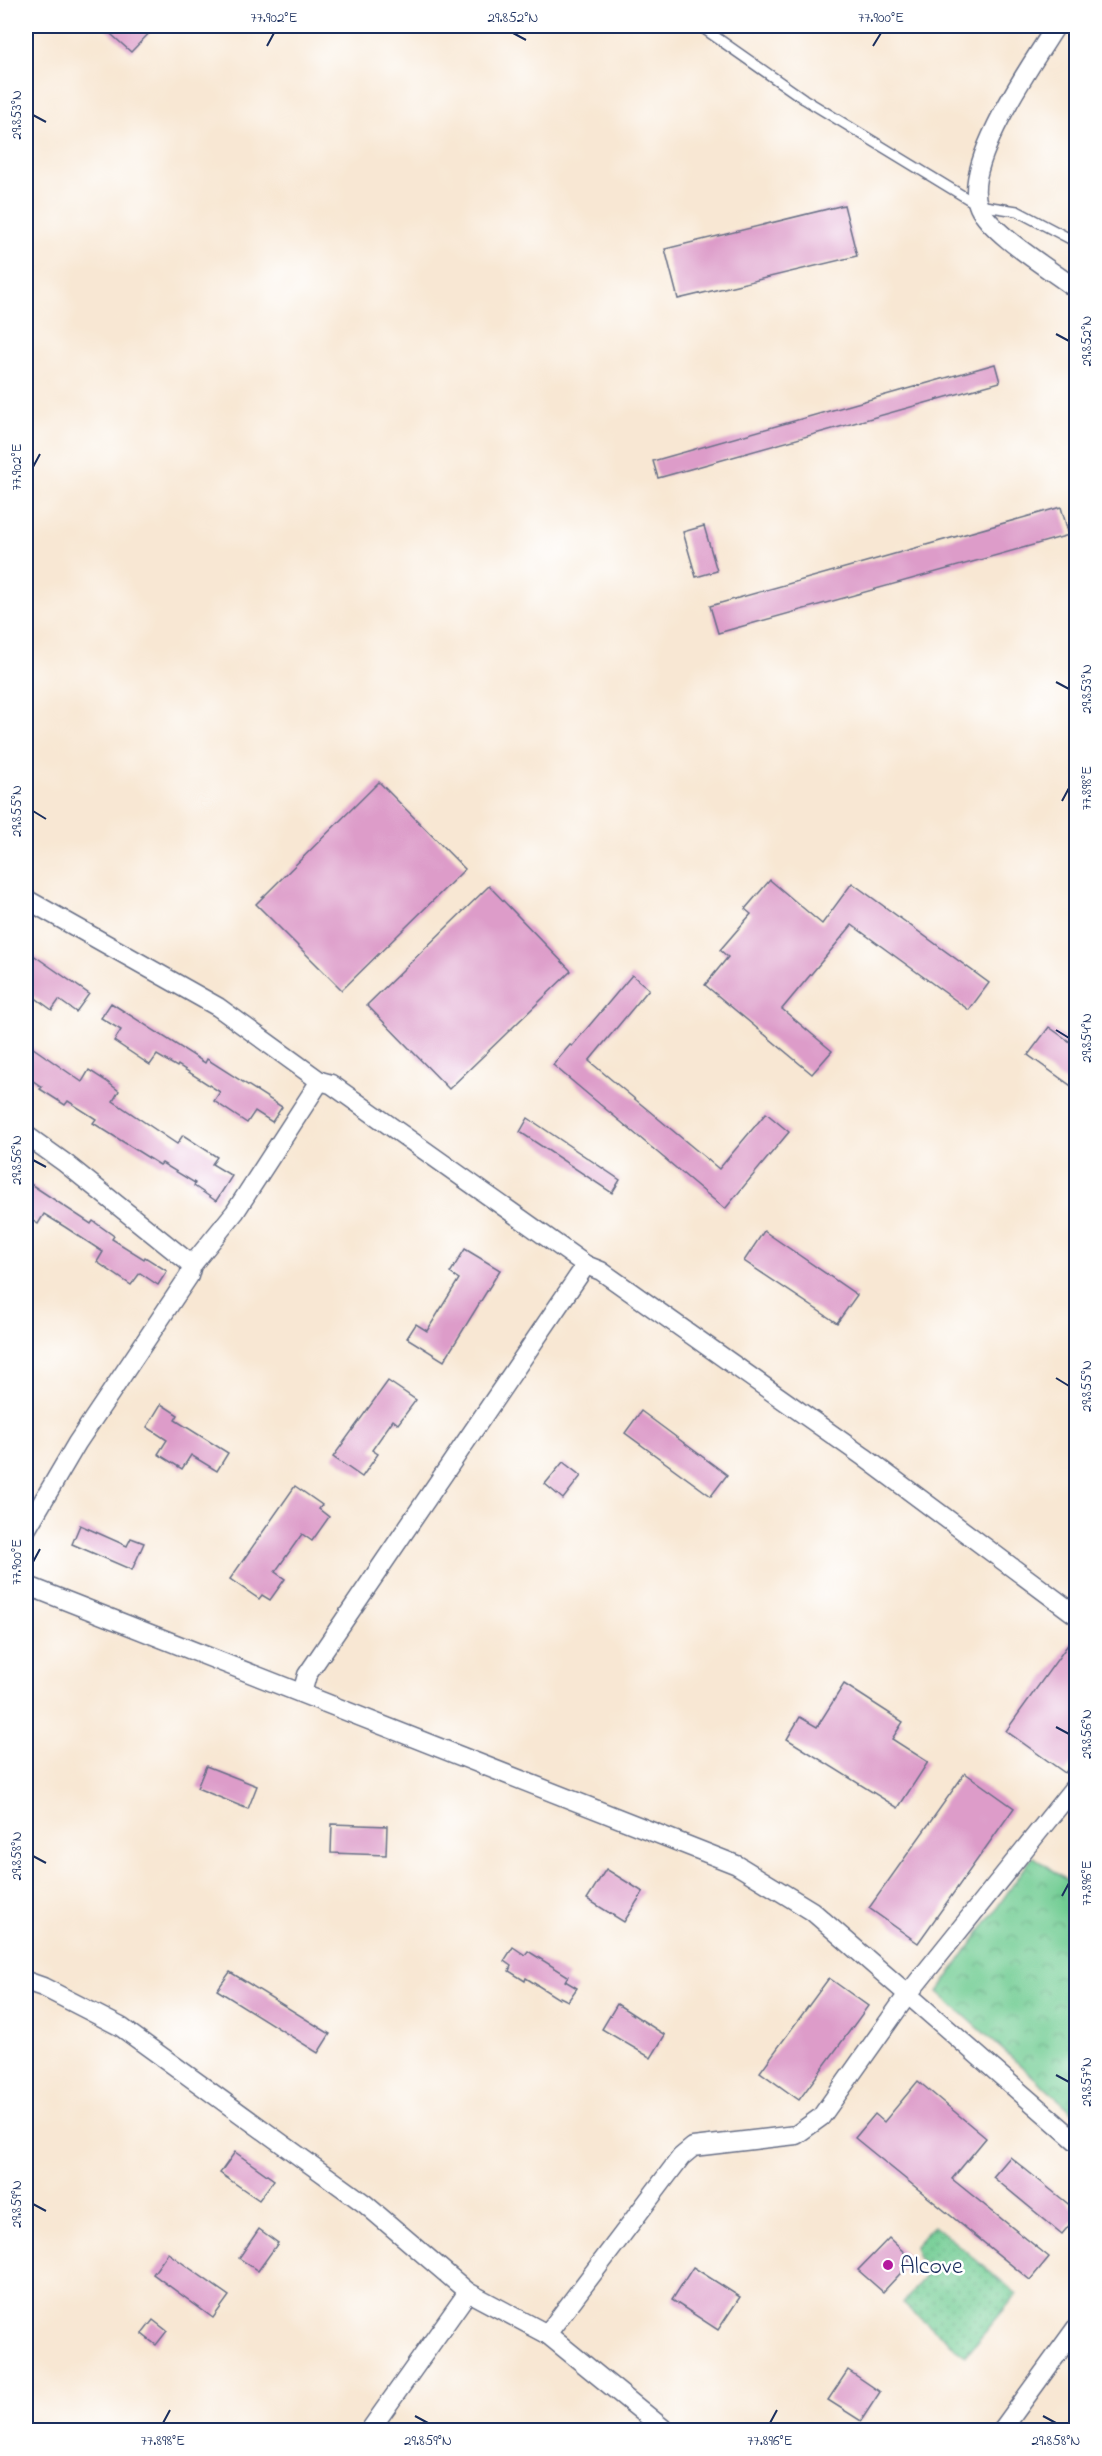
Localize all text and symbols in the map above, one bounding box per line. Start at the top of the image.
text: 77.902°E [251,7,297,29]
text: 29.852°N [488,7,538,29]
text: 77.900°E [858,7,904,29]
text: 29.853°N [6,90,28,140]
text: 29.852°N [1076,316,1098,366]
text: 77.902°E [6,444,28,490]
text: 29.853°N [1076,664,1098,714]
text: 77.898°E [1076,766,1098,810]
text: 29.855°N [6,785,28,837]
text: 29.854°N [1076,1013,1098,1063]
text: 29.856°N [6,1135,28,1185]
text: 29.855°N [1076,1360,1098,1412]
text: 77.900°E [6,1539,28,1585]
text: 29.856°N [1076,1709,1098,1759]
text: 29.858°N [6,1831,28,1881]
text: 77.896°E [1076,1860,1098,1906]
text: 29.857°N [1076,2057,1098,2107]
text: 29.859°N [6,2180,28,2228]
place label: Alcove [900,2250,963,2285]
marker: Alcove [881,2258,895,2272]
text: 77.898°E [141,2430,185,2452]
text: 29.859°N [404,2430,452,2452]
text: 77.896°E [747,2430,793,2452]
text: 29.858°N [1031,2430,1081,2452]

